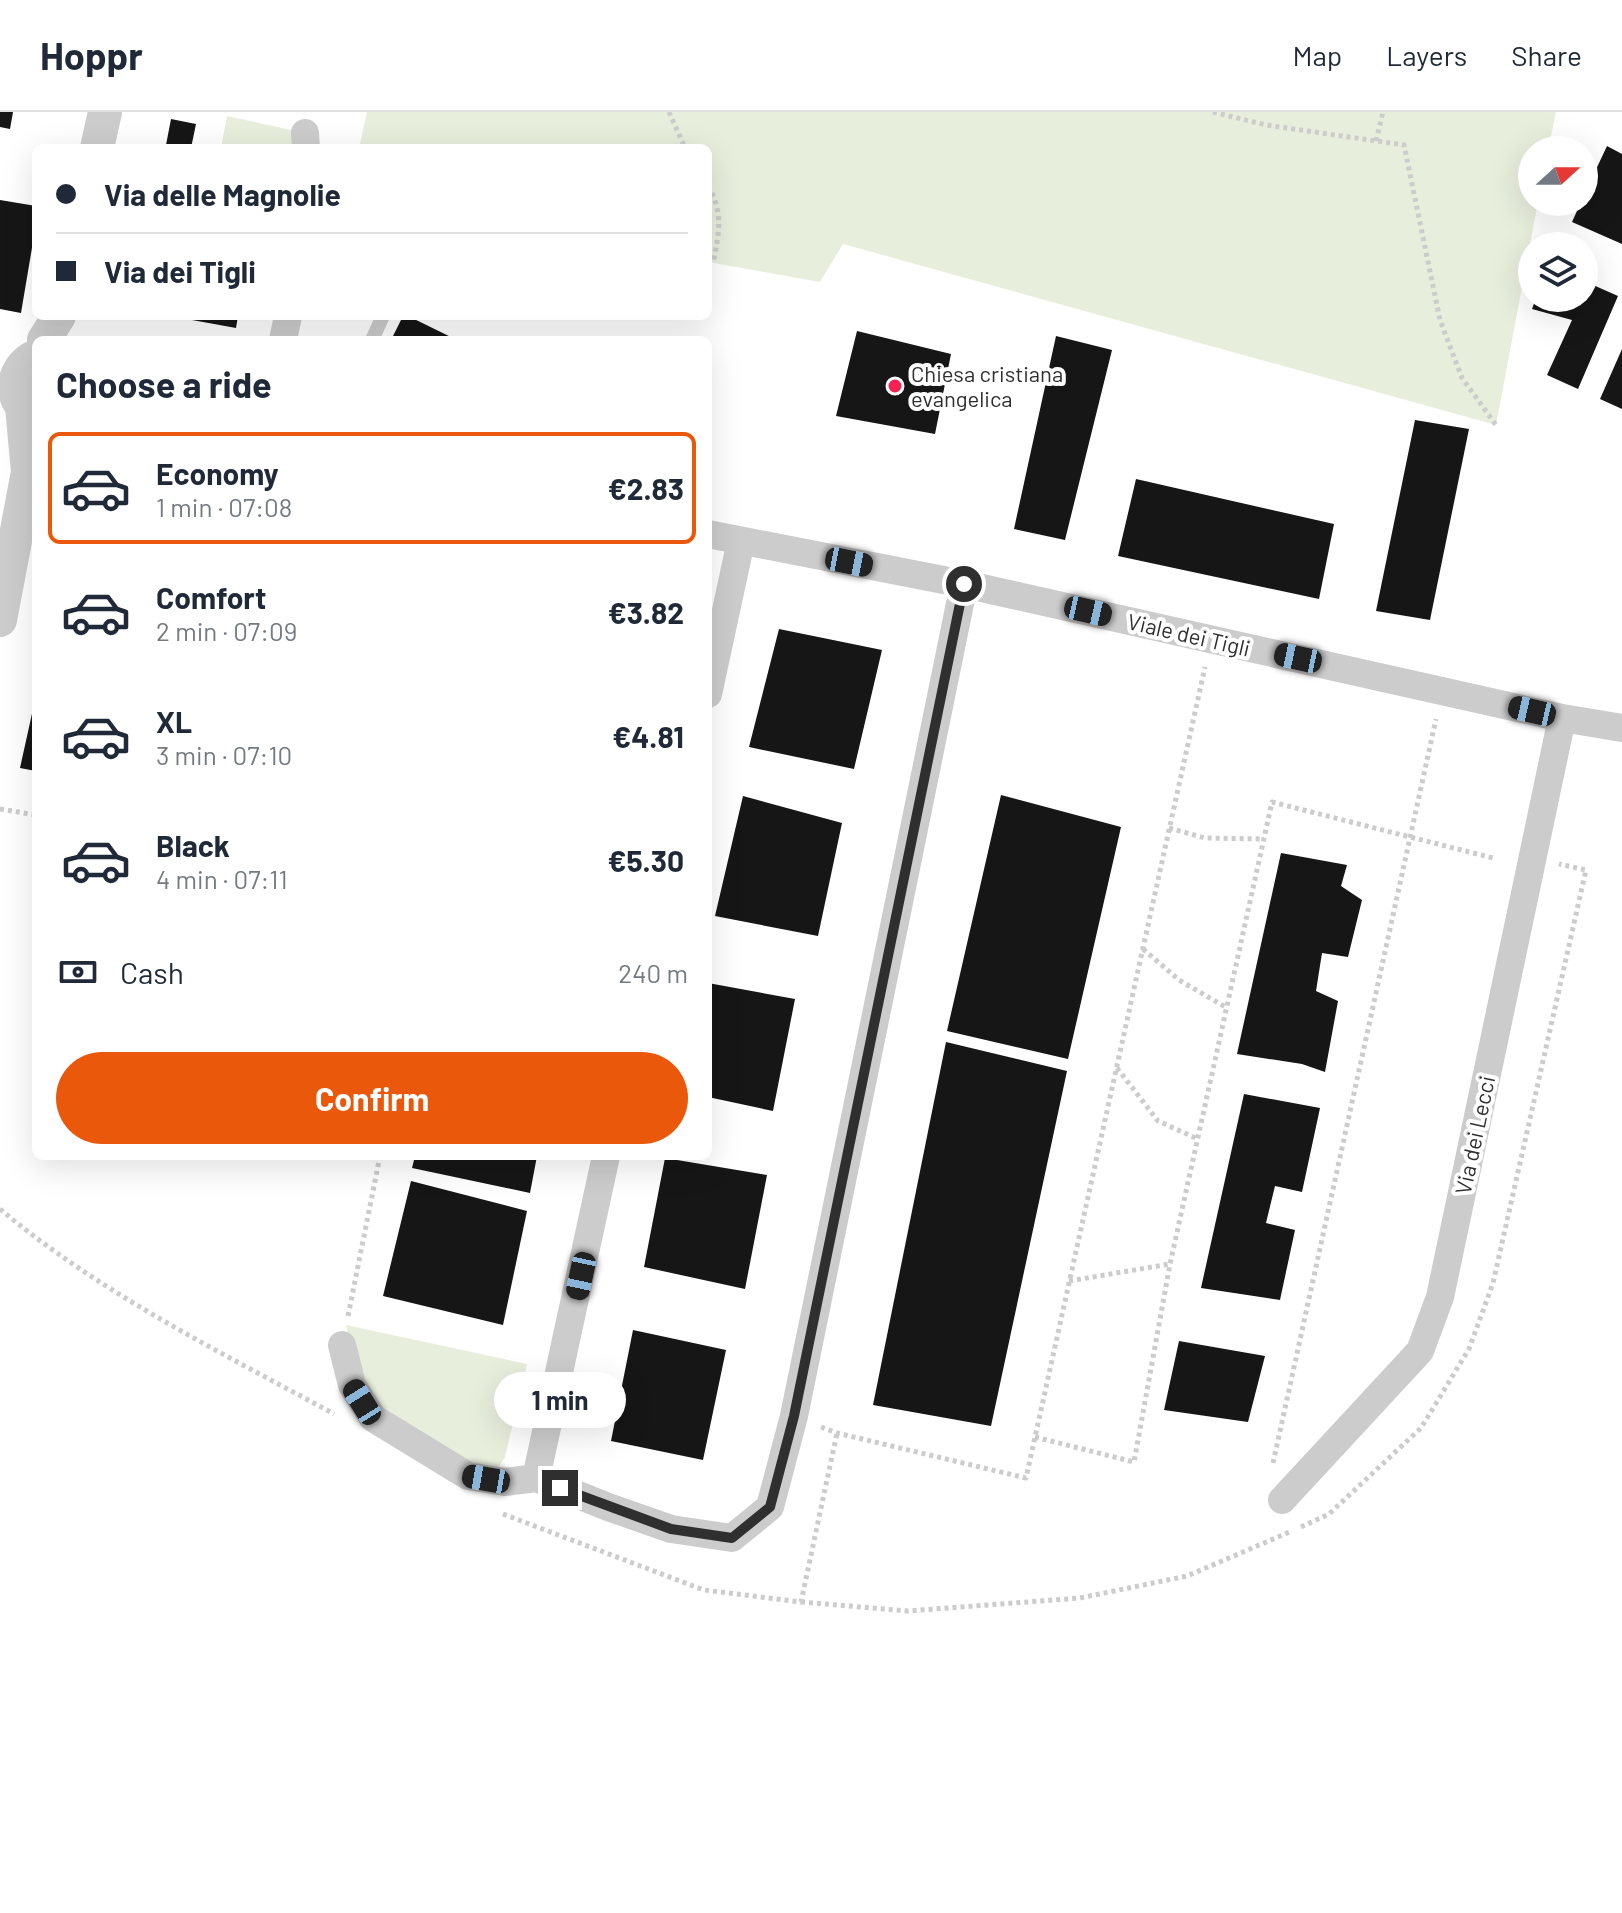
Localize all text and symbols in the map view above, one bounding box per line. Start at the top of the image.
text: Hoppr [40,32,143,78]
text: Map [1292,38,1342,72]
text: Layers [1386,38,1467,72]
text: Share [1511,38,1582,72]
north arrow [1518,136,1598,216]
map controls [1518,136,1598,312]
text: Via delle Magnolie [104,176,341,212]
button: layers [1518,232,1598,312]
text: Via dei Tigli [104,253,256,289]
place label: Chiesa cristiana evangelica [911,360,1063,411]
text: Choose a ride [56,362,272,405]
marker: Chiesa cristiana evangelica [886,377,904,395]
icon: car [60,452,132,524]
text: Economy [156,455,279,491]
text: €2.83 [608,470,684,506]
text: 1 min · 07:08 [156,491,292,522]
car [823,546,875,578]
route start [946,566,982,602]
icon: car [60,576,132,648]
text: Comfort [156,579,266,615]
text: €3.82 [608,594,684,630]
car [1062,594,1114,628]
street label: Viale dei Tigli [1125,607,1253,661]
text: 2 min · 07:09 [156,615,297,646]
car [1272,641,1324,675]
car [1506,694,1558,728]
icon: car [60,700,132,772]
text: XL [156,703,192,739]
text: €4.81 [612,718,684,754]
text: 3 min · 07:10 [156,739,292,770]
icon: car [60,824,132,896]
text: Black [156,827,230,863]
text: €5.30 [607,842,684,878]
text: 4 min · 07:11 [156,863,288,894]
icon: cash [56,950,100,994]
text: Cash [120,954,184,990]
text: 240 m [618,957,688,988]
button: Confirm [56,1052,688,1144]
street label: Via dei Lecci [1449,1073,1499,1197]
car [564,1250,598,1302]
callout: 1 min [494,1372,626,1428]
car [339,1375,385,1429]
text: 1 min [532,1384,588,1415]
car [460,1463,512,1495]
route end [542,1470,578,1506]

